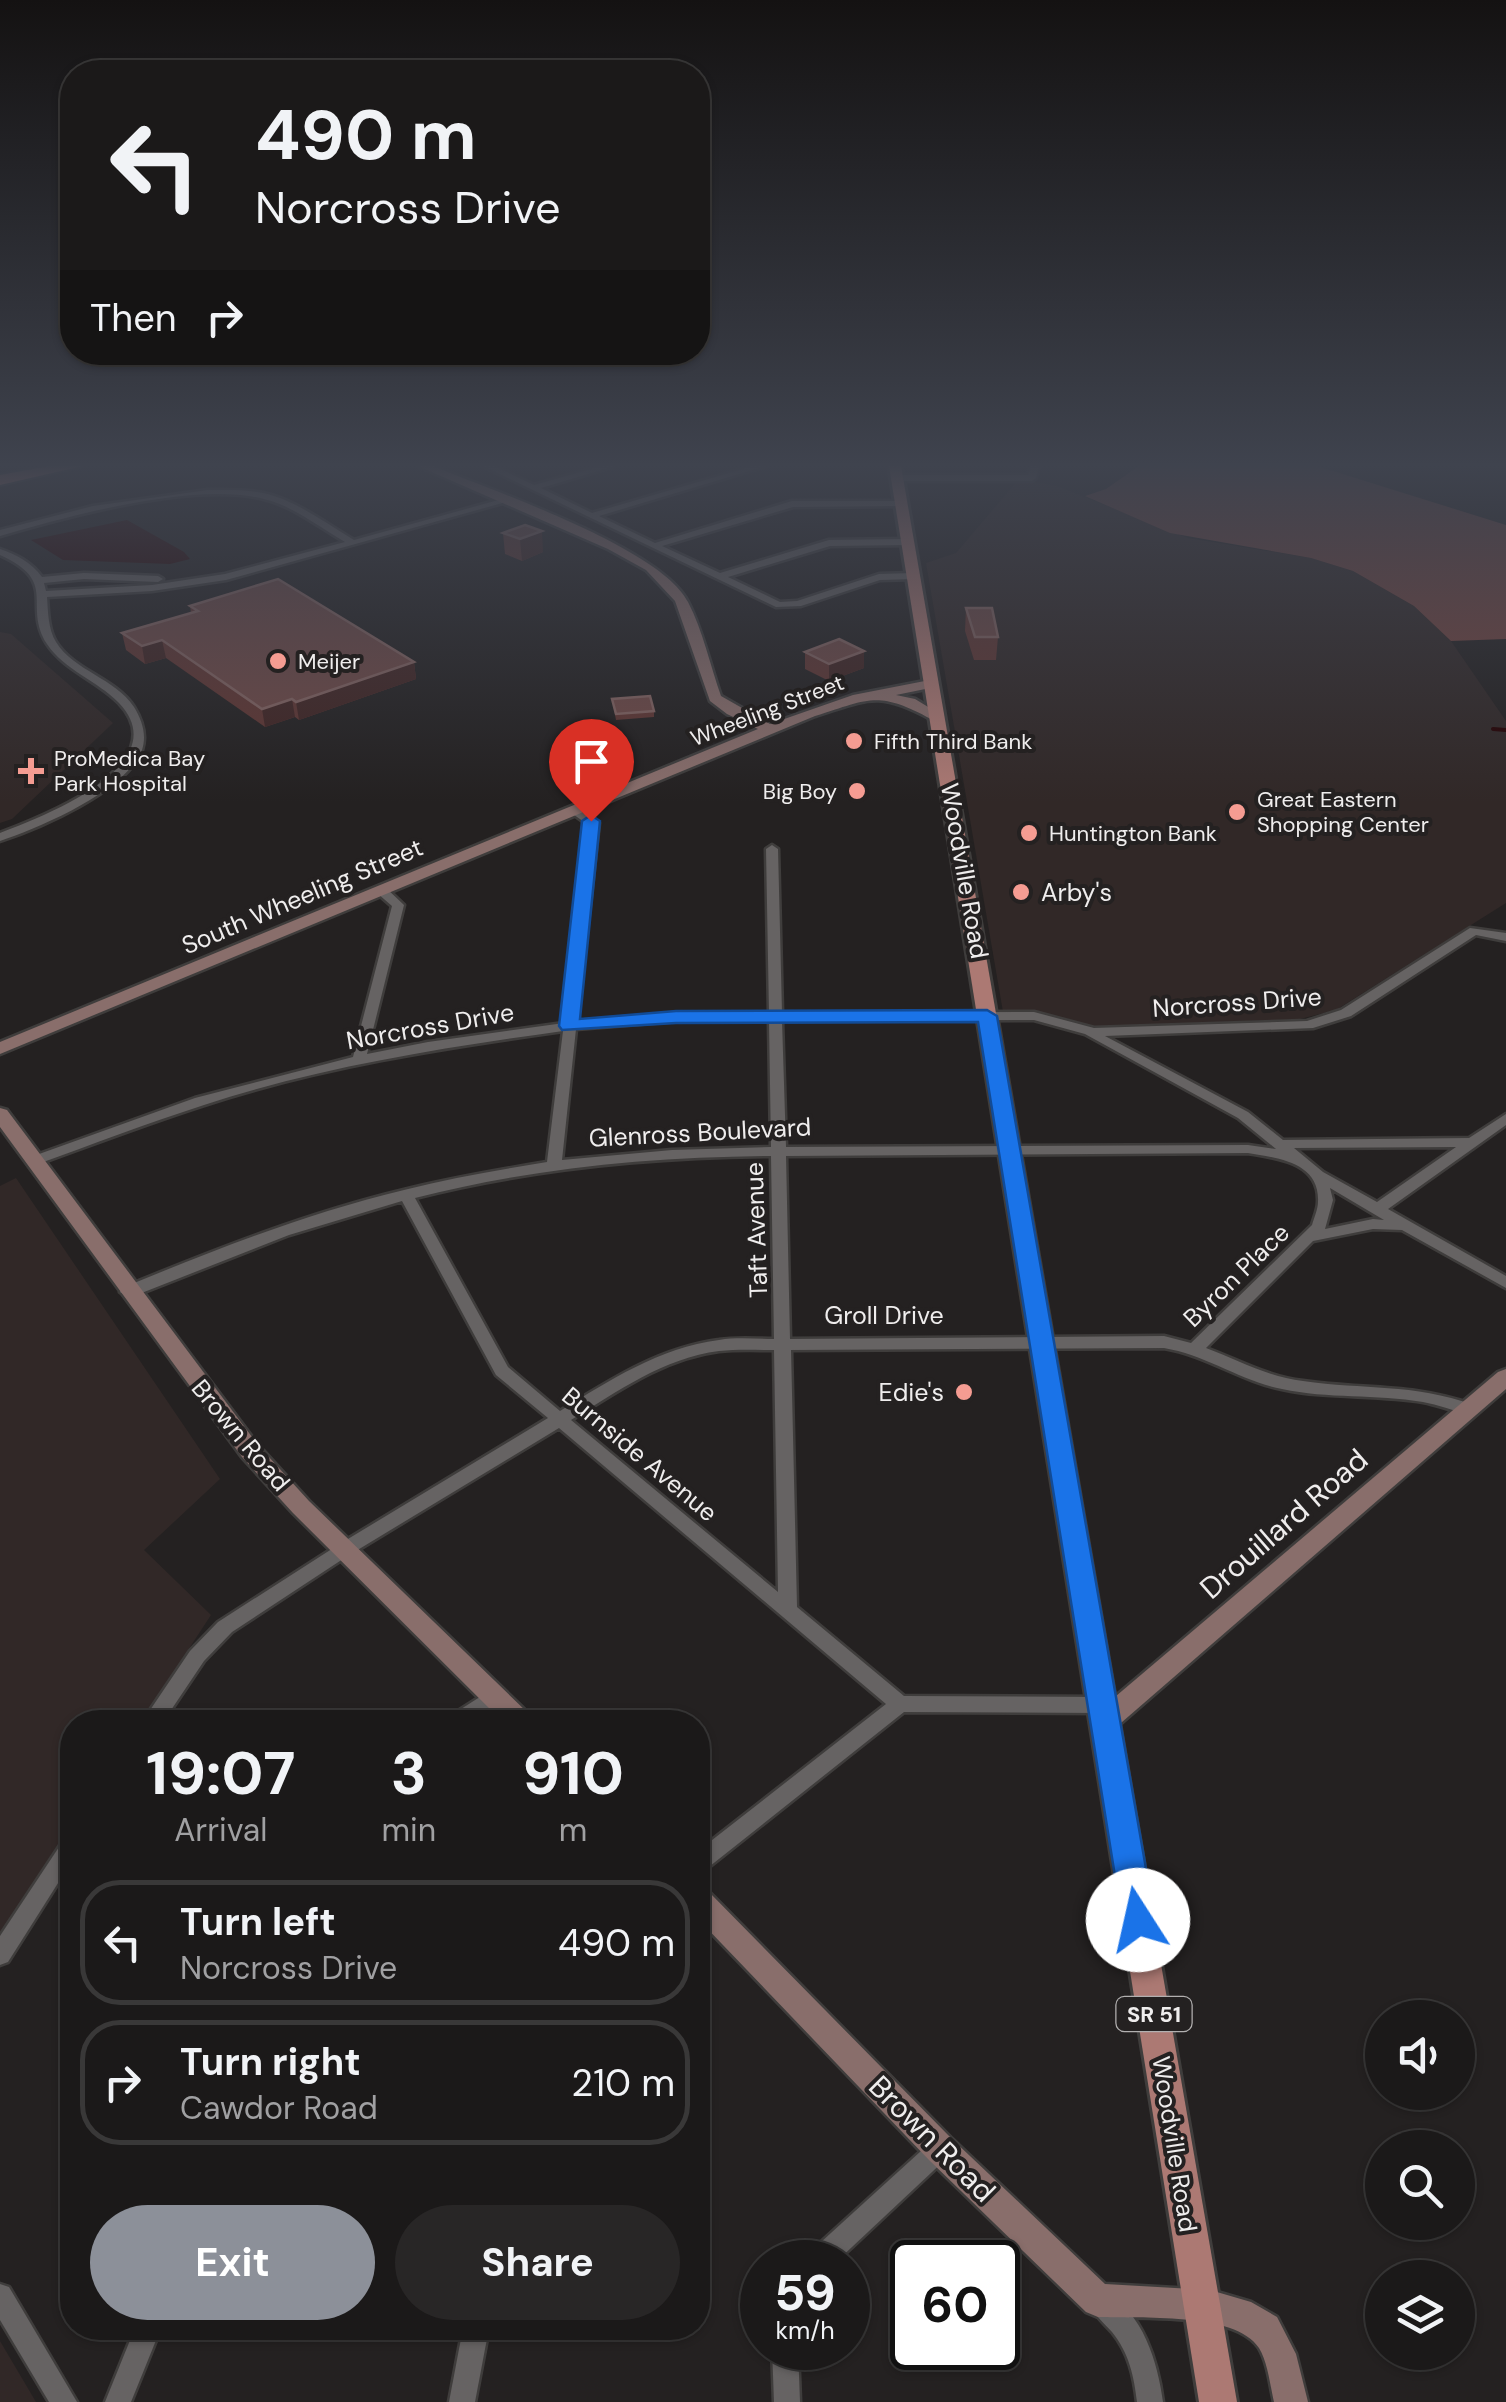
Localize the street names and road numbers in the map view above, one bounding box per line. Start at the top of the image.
street label: Wheeling Street [686,668,848,753]
street label: Woodville Road [933,781,996,961]
street label: South Wheeling Street [177,831,428,962]
street label: Norcross Drive [1151,980,1323,1025]
street label: Norcross Drive [344,996,517,1057]
street label: Glenross Boulevard [588,1110,812,1155]
street label: Taft Avenue [738,1162,775,1298]
street label: Byron Place [1176,1216,1297,1334]
street label: Groll Drive [824,1299,944,1332]
street label: Brown Road [184,1372,297,1498]
street label: Burnside Avenue [555,1380,724,1529]
street label: Drouillard Road [1192,1440,1376,1607]
road number: SR 51 [1116,1997,1192,2031]
street label: Woodville Road [1144,2054,1205,2234]
street label: Brown Road [861,2067,1004,2210]

